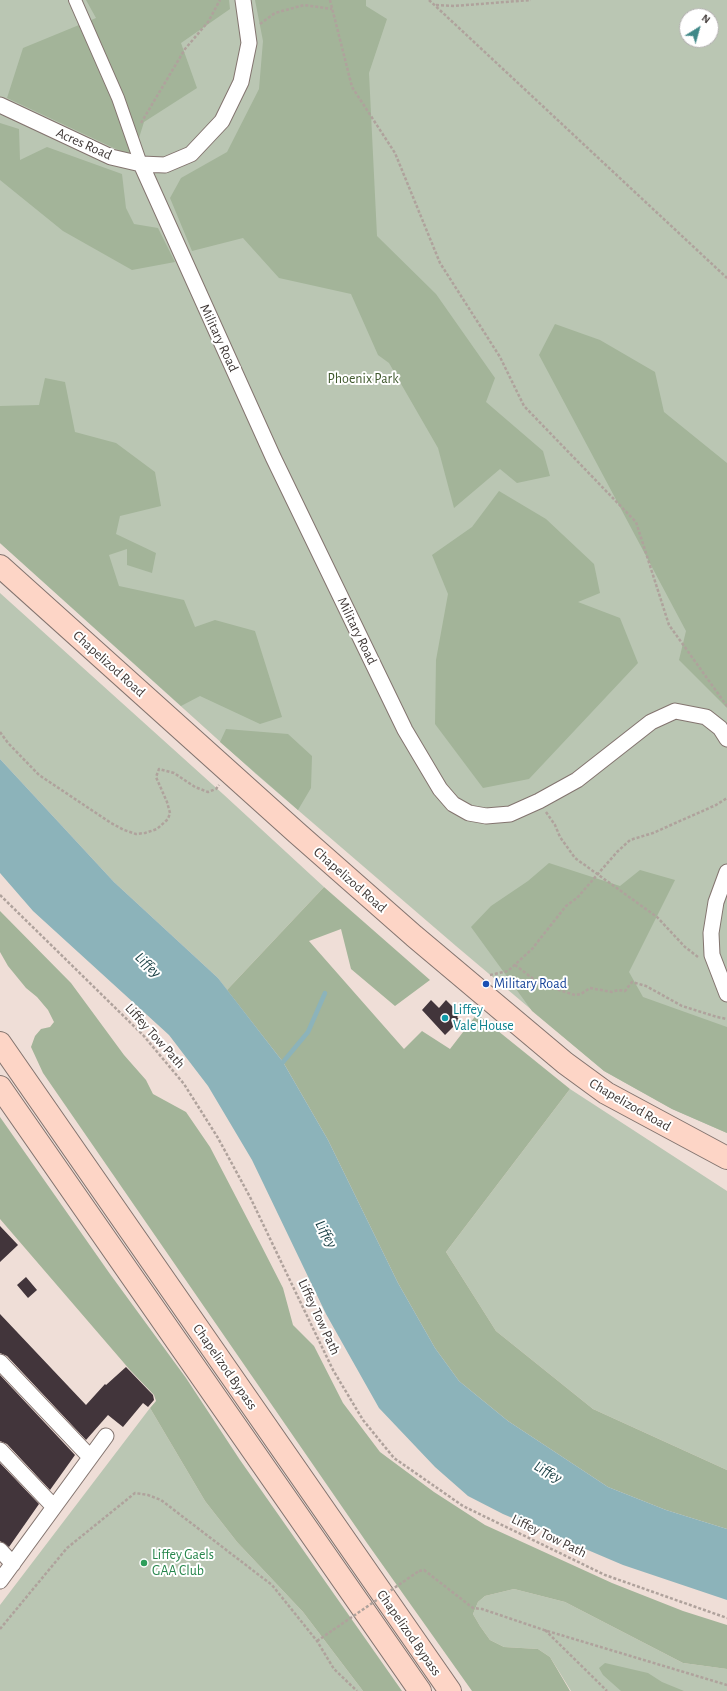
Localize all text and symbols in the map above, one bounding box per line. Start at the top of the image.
north arrow [679,8,719,48]
text: N [700,12,712,26]
street label: Acres Road [53,124,115,164]
street label: Military Road [196,301,242,375]
park label: Phoenix Park [327,371,399,387]
street label: Military Road [333,595,381,667]
street label: Chapelizod Road [69,627,149,701]
street label: Chapelizod Road [310,844,390,916]
water label: Liffey [131,948,165,982]
place label: Military Road [494,976,567,992]
marker: Military Road [481,979,491,989]
street label: Liffey Tow Path [121,1000,189,1072]
place label: Liffey Vale House [453,1002,514,1034]
marker: Liffey Vale House [440,1013,450,1023]
street label: Chapelizod Road [586,1075,674,1135]
water label: Liffey [311,1217,341,1251]
street label: Liffey Tow Path [294,1276,344,1358]
street label: Chapelizod Bypass [189,1321,261,1413]
water label: Liffey [531,1457,565,1487]
street label: Liffey Tow Path [509,1511,589,1561]
place label: Liffey Gaels GAA Club [152,1547,214,1580]
marker: Liffey Gaels GAA Club [139,1558,149,1568]
street label: Chapelizod Bypass [373,1587,445,1679]

